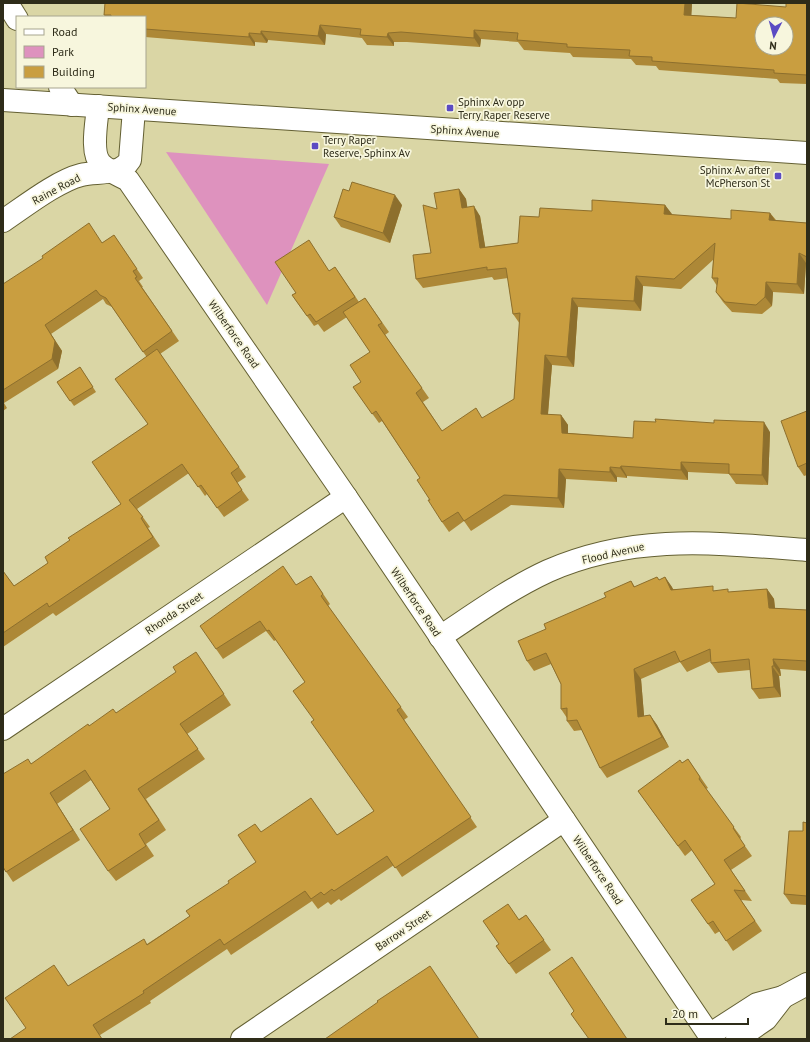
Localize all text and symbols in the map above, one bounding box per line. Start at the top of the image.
legend [16,16,146,88]
north arrow [754,16,794,56]
text: Road [52,24,77,39]
text: N [769,39,777,53]
text: Park [52,44,74,59]
text: Building [52,64,95,79]
place label: Sphinx Av opp Terry Raper Reserve [458,95,550,122]
street label: Sphinx Avenue [107,100,177,118]
marker: Sphinx Av opp Terry Raper Reserve [445,103,455,113]
street label: Sphinx Avenue [430,122,500,140]
place label: Terry Raper Reserve, Sphinx Av [323,133,411,160]
marker: Terry Raper Reserve, Sphinx Av [310,141,320,151]
place label: Sphinx Av after McPherson St [700,163,770,190]
street label: Raine Road [29,170,83,208]
marker: Sphinx Av after McPherson St [773,171,783,181]
street label: Wilberforce Road [205,297,263,371]
street label: Flood Avenue [580,539,646,567]
street label: Wilberforce Road [388,565,444,639]
street label: Rhonda Street [142,588,206,638]
street label: Wilberforce Road [570,833,626,907]
street label: Barrow Street [373,906,434,954]
scale bar [666,1000,748,1026]
text: 20 m [672,1006,698,1021]

